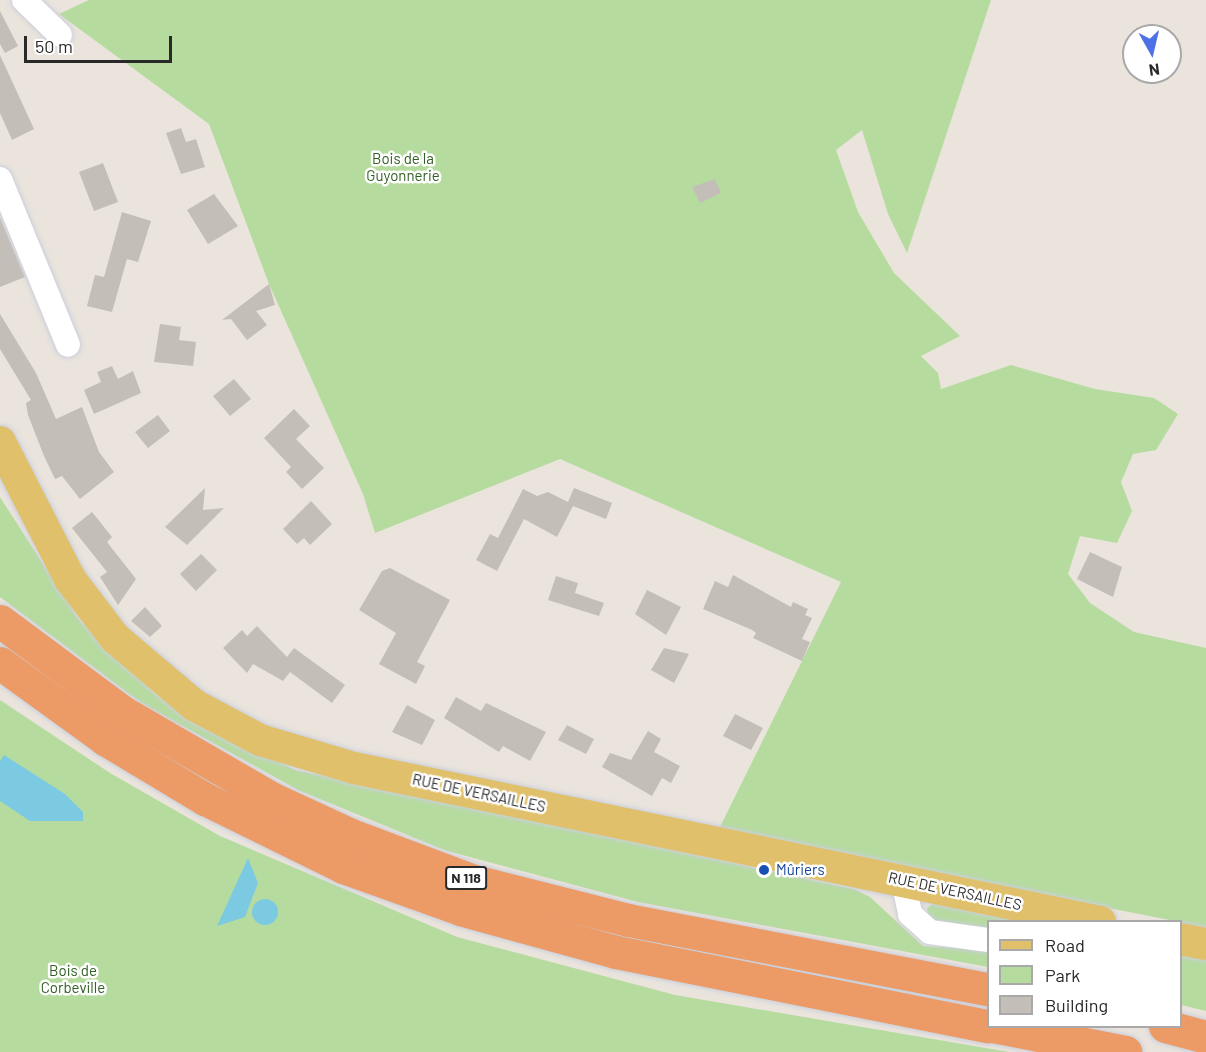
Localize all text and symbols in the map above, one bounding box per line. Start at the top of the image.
scale bar [27,24,176,62]
north arrow [1122,24,1182,84]
text: 50 m [35,35,73,57]
text: N [1148,60,1161,80]
park label: Bois de la Guyonnerie [366,149,440,184]
street label: RUE DE VERSAILLES [411,770,547,816]
place label: Mûriers [776,861,825,879]
marker: Mûriers [757,863,771,877]
road number: N 118 [445,867,487,889]
street label: RUE DE VERSAILLES [887,868,1023,914]
legend [987,920,1182,1028]
text: Road [1045,934,1085,956]
park label: Bois de Corbeville [41,961,105,996]
text: Park [1045,964,1080,986]
text: Building [1045,994,1108,1016]

